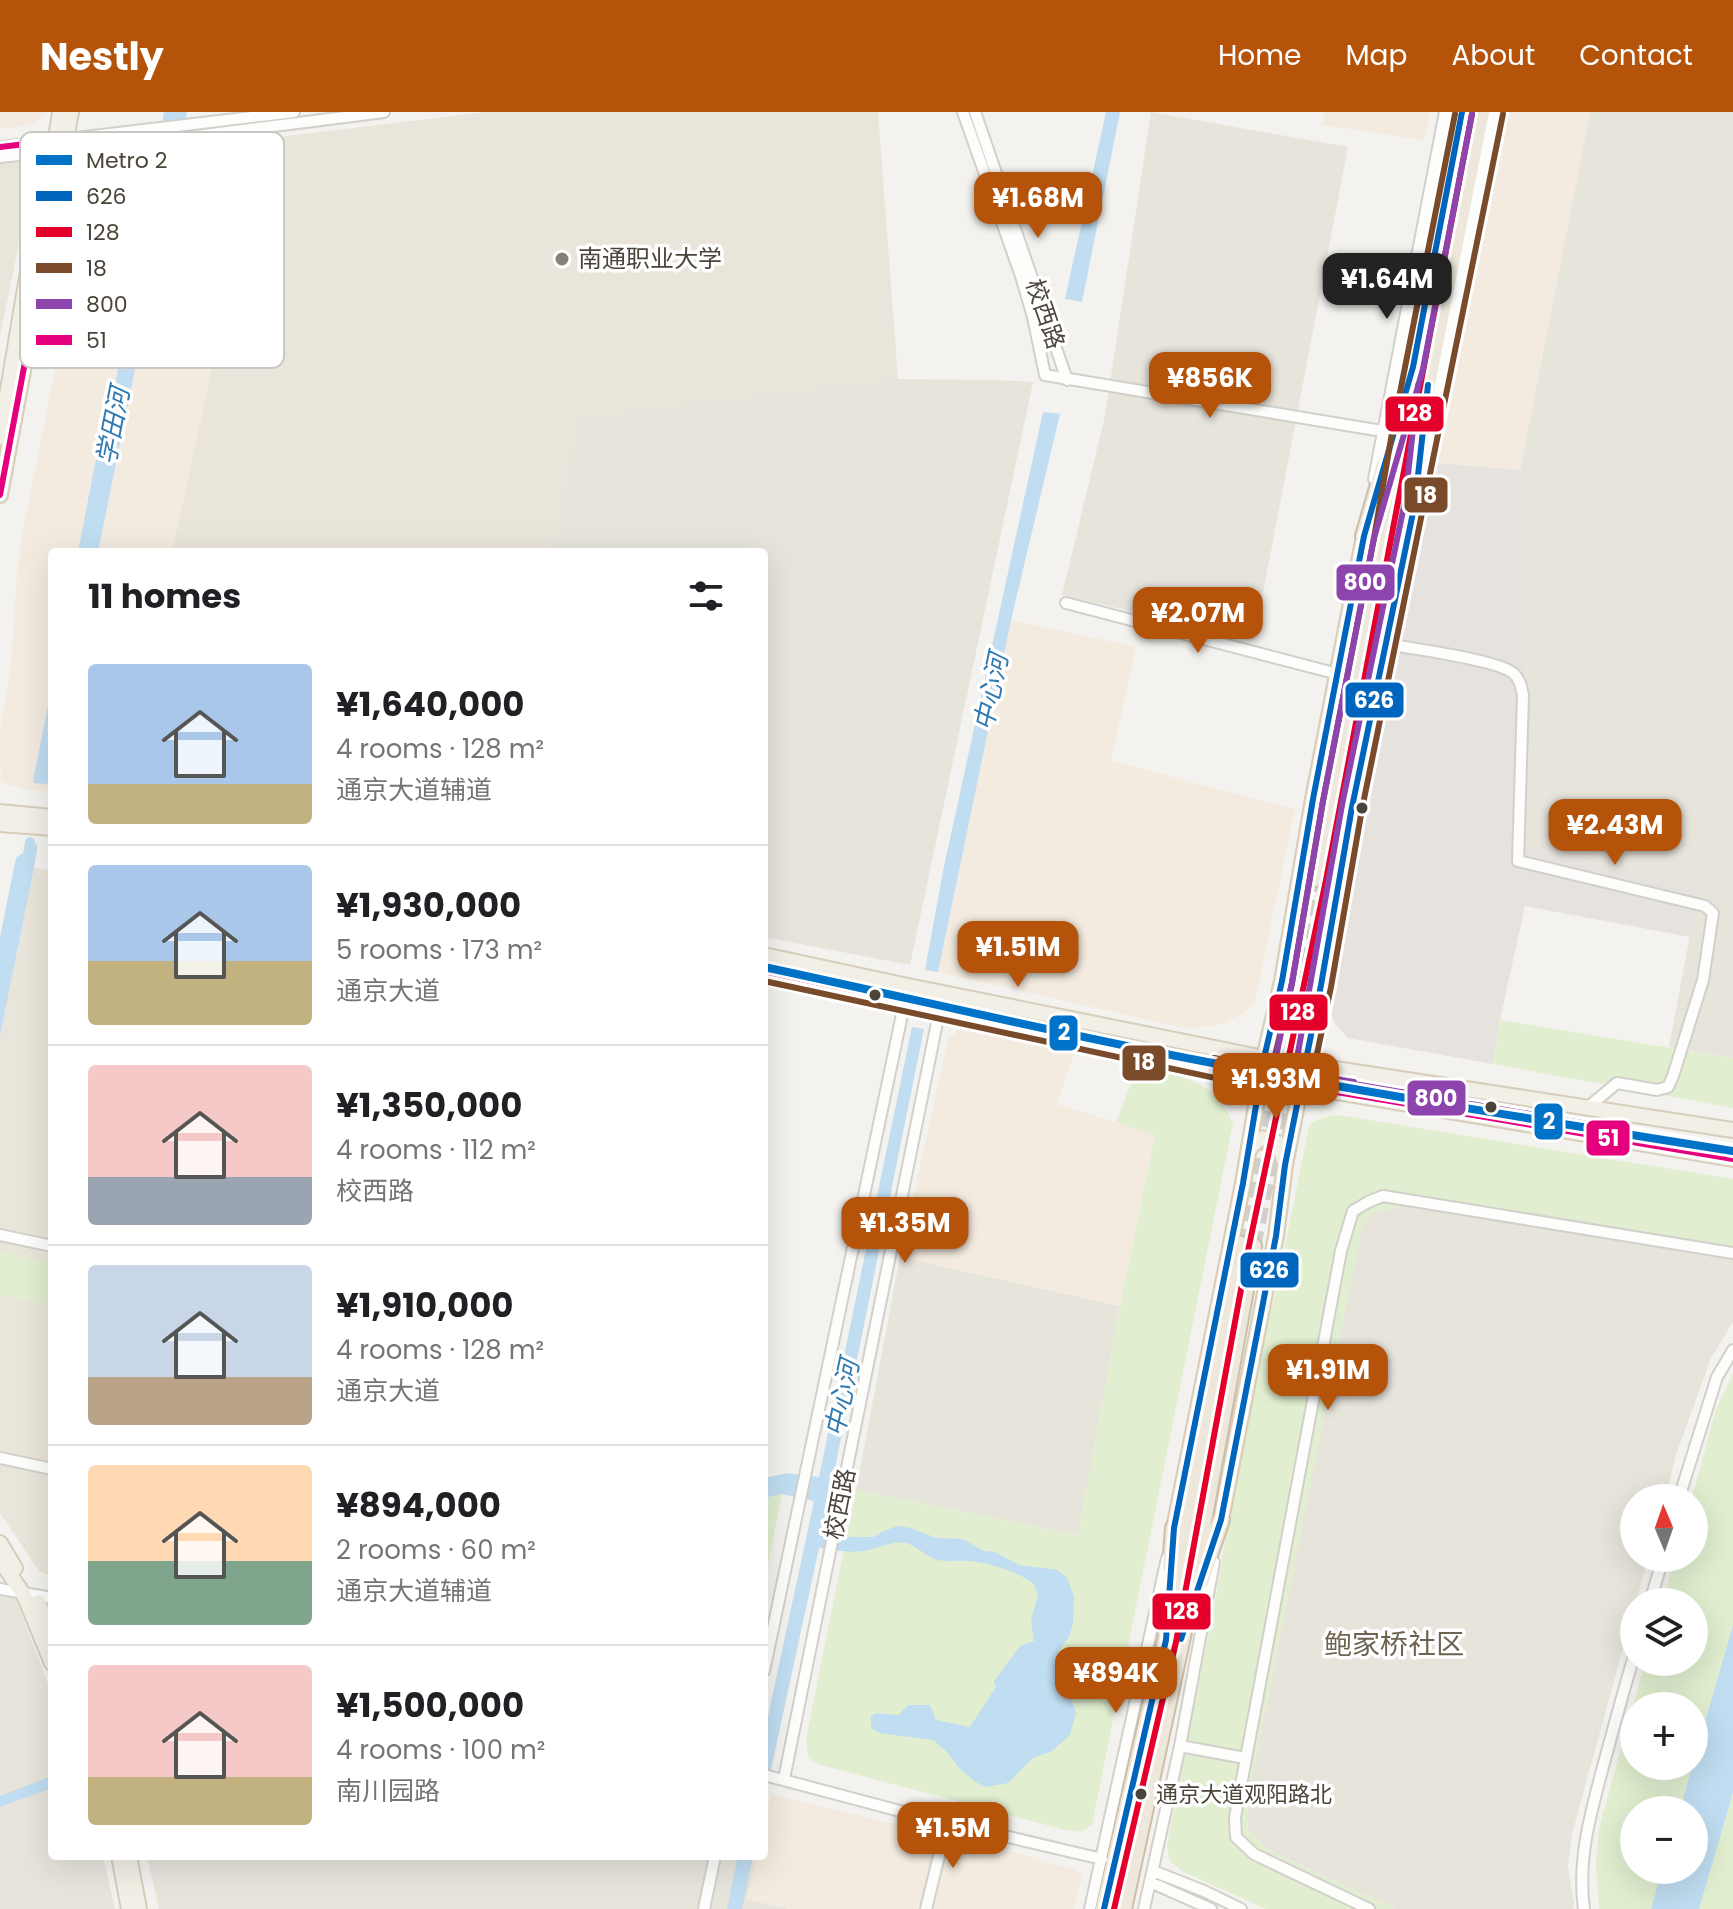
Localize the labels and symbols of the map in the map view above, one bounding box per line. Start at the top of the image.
legend [20,132,284,368]
text: Metro 2 [86,145,167,176]
pin: ¥1.68M [973,172,1103,240]
text: 626 [86,181,127,212]
text: 128 [86,217,120,248]
place label: 南通职业大学 [578,242,722,275]
marker: 南通职业大学 [553,250,571,268]
text: 18 [86,253,107,284]
pin: ¥1.64M [1322,253,1452,321]
street label: 校西路 [1018,274,1073,353]
text: 800 [86,289,128,320]
text: 51 [86,325,107,356]
pin: ¥856K [1154,352,1266,420]
water label: 学田河 [88,379,139,468]
line badge: 128 [1384,395,1445,433]
text: 128 [1397,398,1433,429]
line badge: 18 [1403,476,1449,514]
text: 18 [1415,480,1437,511]
line badge: 800 [1335,563,1396,602]
text: 800 [1344,567,1386,598]
pin: ¥2.07M [1133,587,1263,655]
water label: 中心河 [965,645,1018,734]
line badge: 626 [1344,681,1405,719]
text: 626 [1354,685,1394,716]
pin: ¥2.43M [1550,799,1680,867]
unlabelled marker [1354,800,1370,816]
pin: ¥1.51M [953,921,1083,989]
unlabelled marker [867,987,883,1003]
line badge: 128 [1268,993,1329,1032]
text: 128 [1280,997,1316,1028]
line badge: 2 [1048,1014,1079,1052]
text: 2 [1058,1017,1070,1048]
line badge: 18 [1121,1044,1167,1082]
text: 18 [1133,1047,1155,1078]
pin: ¥1.93M [1211,1053,1341,1121]
line badge: 800 [1406,1079,1467,1117]
text: 800 [1415,1083,1457,1114]
unlabelled marker [1483,1099,1499,1115]
line badge: 2 [1533,1102,1564,1141]
text: 2 [1543,1106,1555,1137]
line badge: 51 [1585,1119,1631,1157]
text: 51 [1597,1123,1619,1154]
pin: ¥1.35M [840,1197,970,1265]
line badge: 626 [1239,1251,1300,1289]
text: 626 [1249,1255,1289,1286]
pin: ¥1.91M [1263,1344,1393,1412]
water label: 中心河 [816,1351,869,1440]
street label: 校西路 [816,1465,863,1542]
north arrow [1620,1484,1708,1572]
line badge: 128 [1151,1592,1212,1631]
text: 128 [1164,1596,1200,1627]
district label: 鲍家桥社区 [1324,1625,1464,1664]
pin: ¥894K [1060,1647,1172,1715]
place label: 通京大道观阳路北 [1156,1779,1332,1810]
marker: 通京大道观阳路北 [1133,1786,1149,1802]
pin: ¥1.5M [897,1802,1009,1870]

